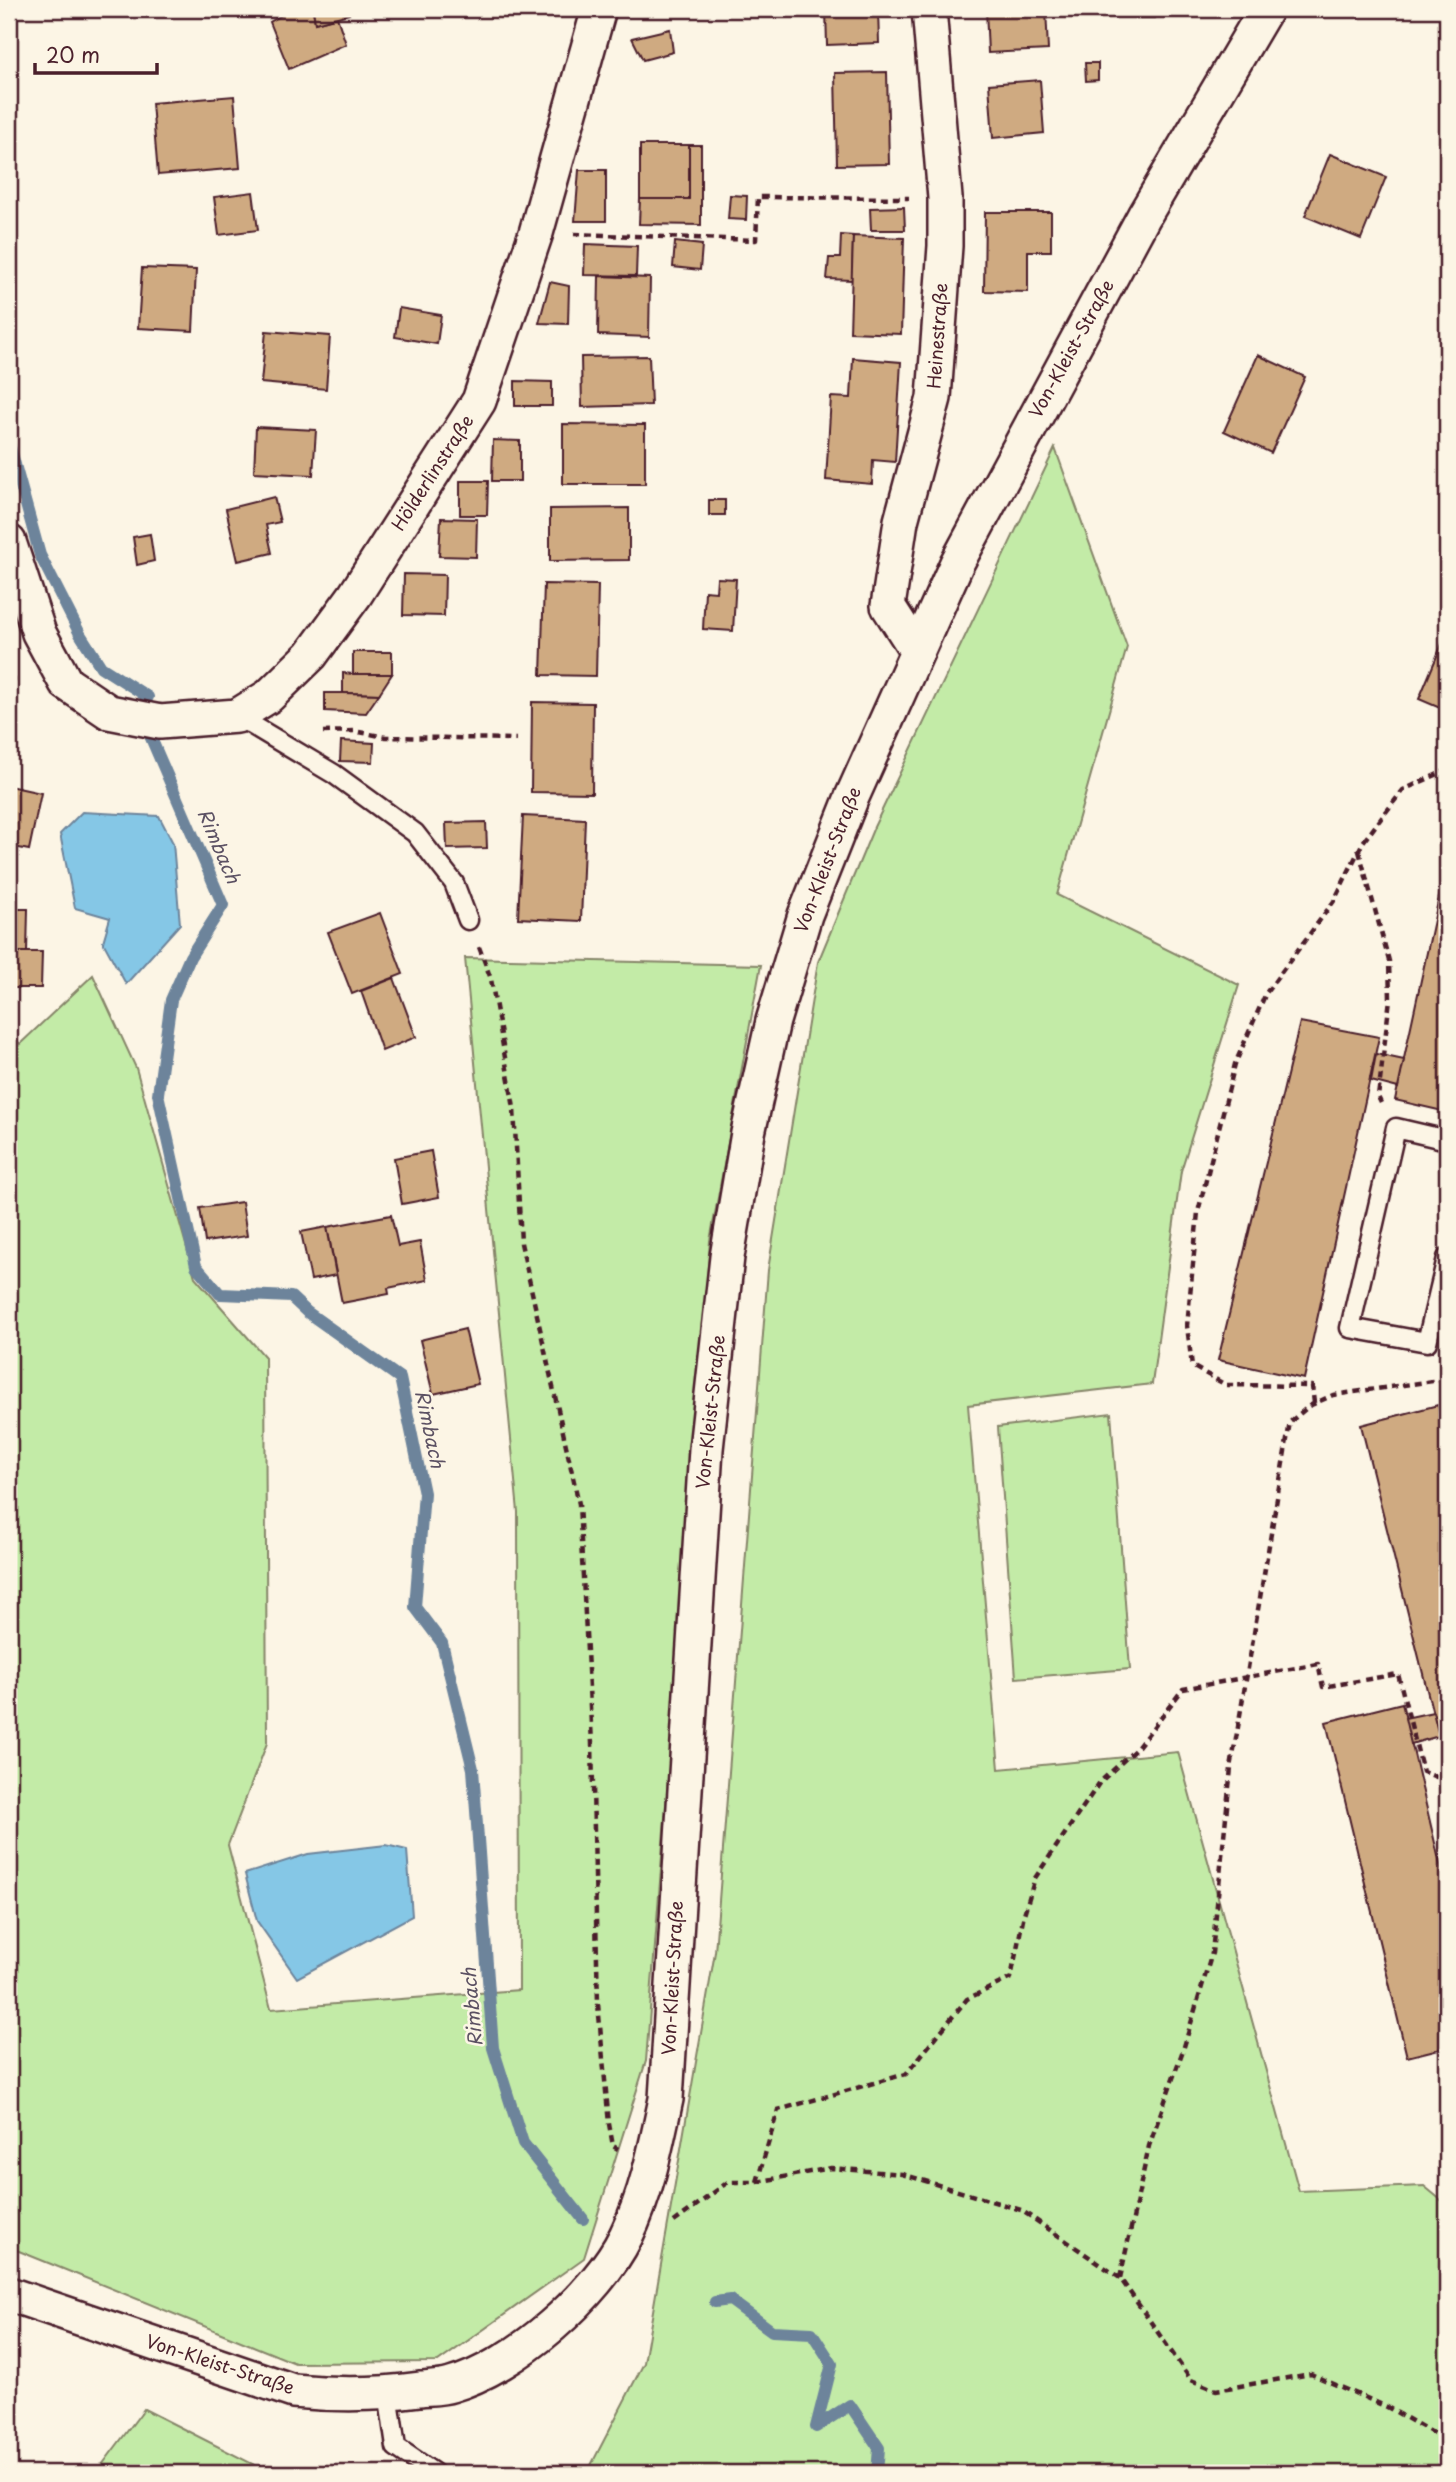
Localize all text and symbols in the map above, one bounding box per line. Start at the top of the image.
scale bar [35,32,158,76]
text: 20 m [46,38,100,70]
street label: Von-Kleist-Straße [1021,274,1120,422]
street label: Heinestraße [919,282,954,390]
street label: Hölderlinstraße [384,409,479,535]
street label: Von-Kleist-Straße [786,782,867,936]
water label: Rimbach [192,804,249,888]
street label: Von-Kleist-Straße [688,1334,731,1490]
water label: Rimbach [409,1387,453,1471]
street label: Von-Kleist-Straße [654,1900,689,2056]
water label: Rimbach [454,1966,488,2048]
street label: Von-Kleist-Straße [143,2327,298,2400]

